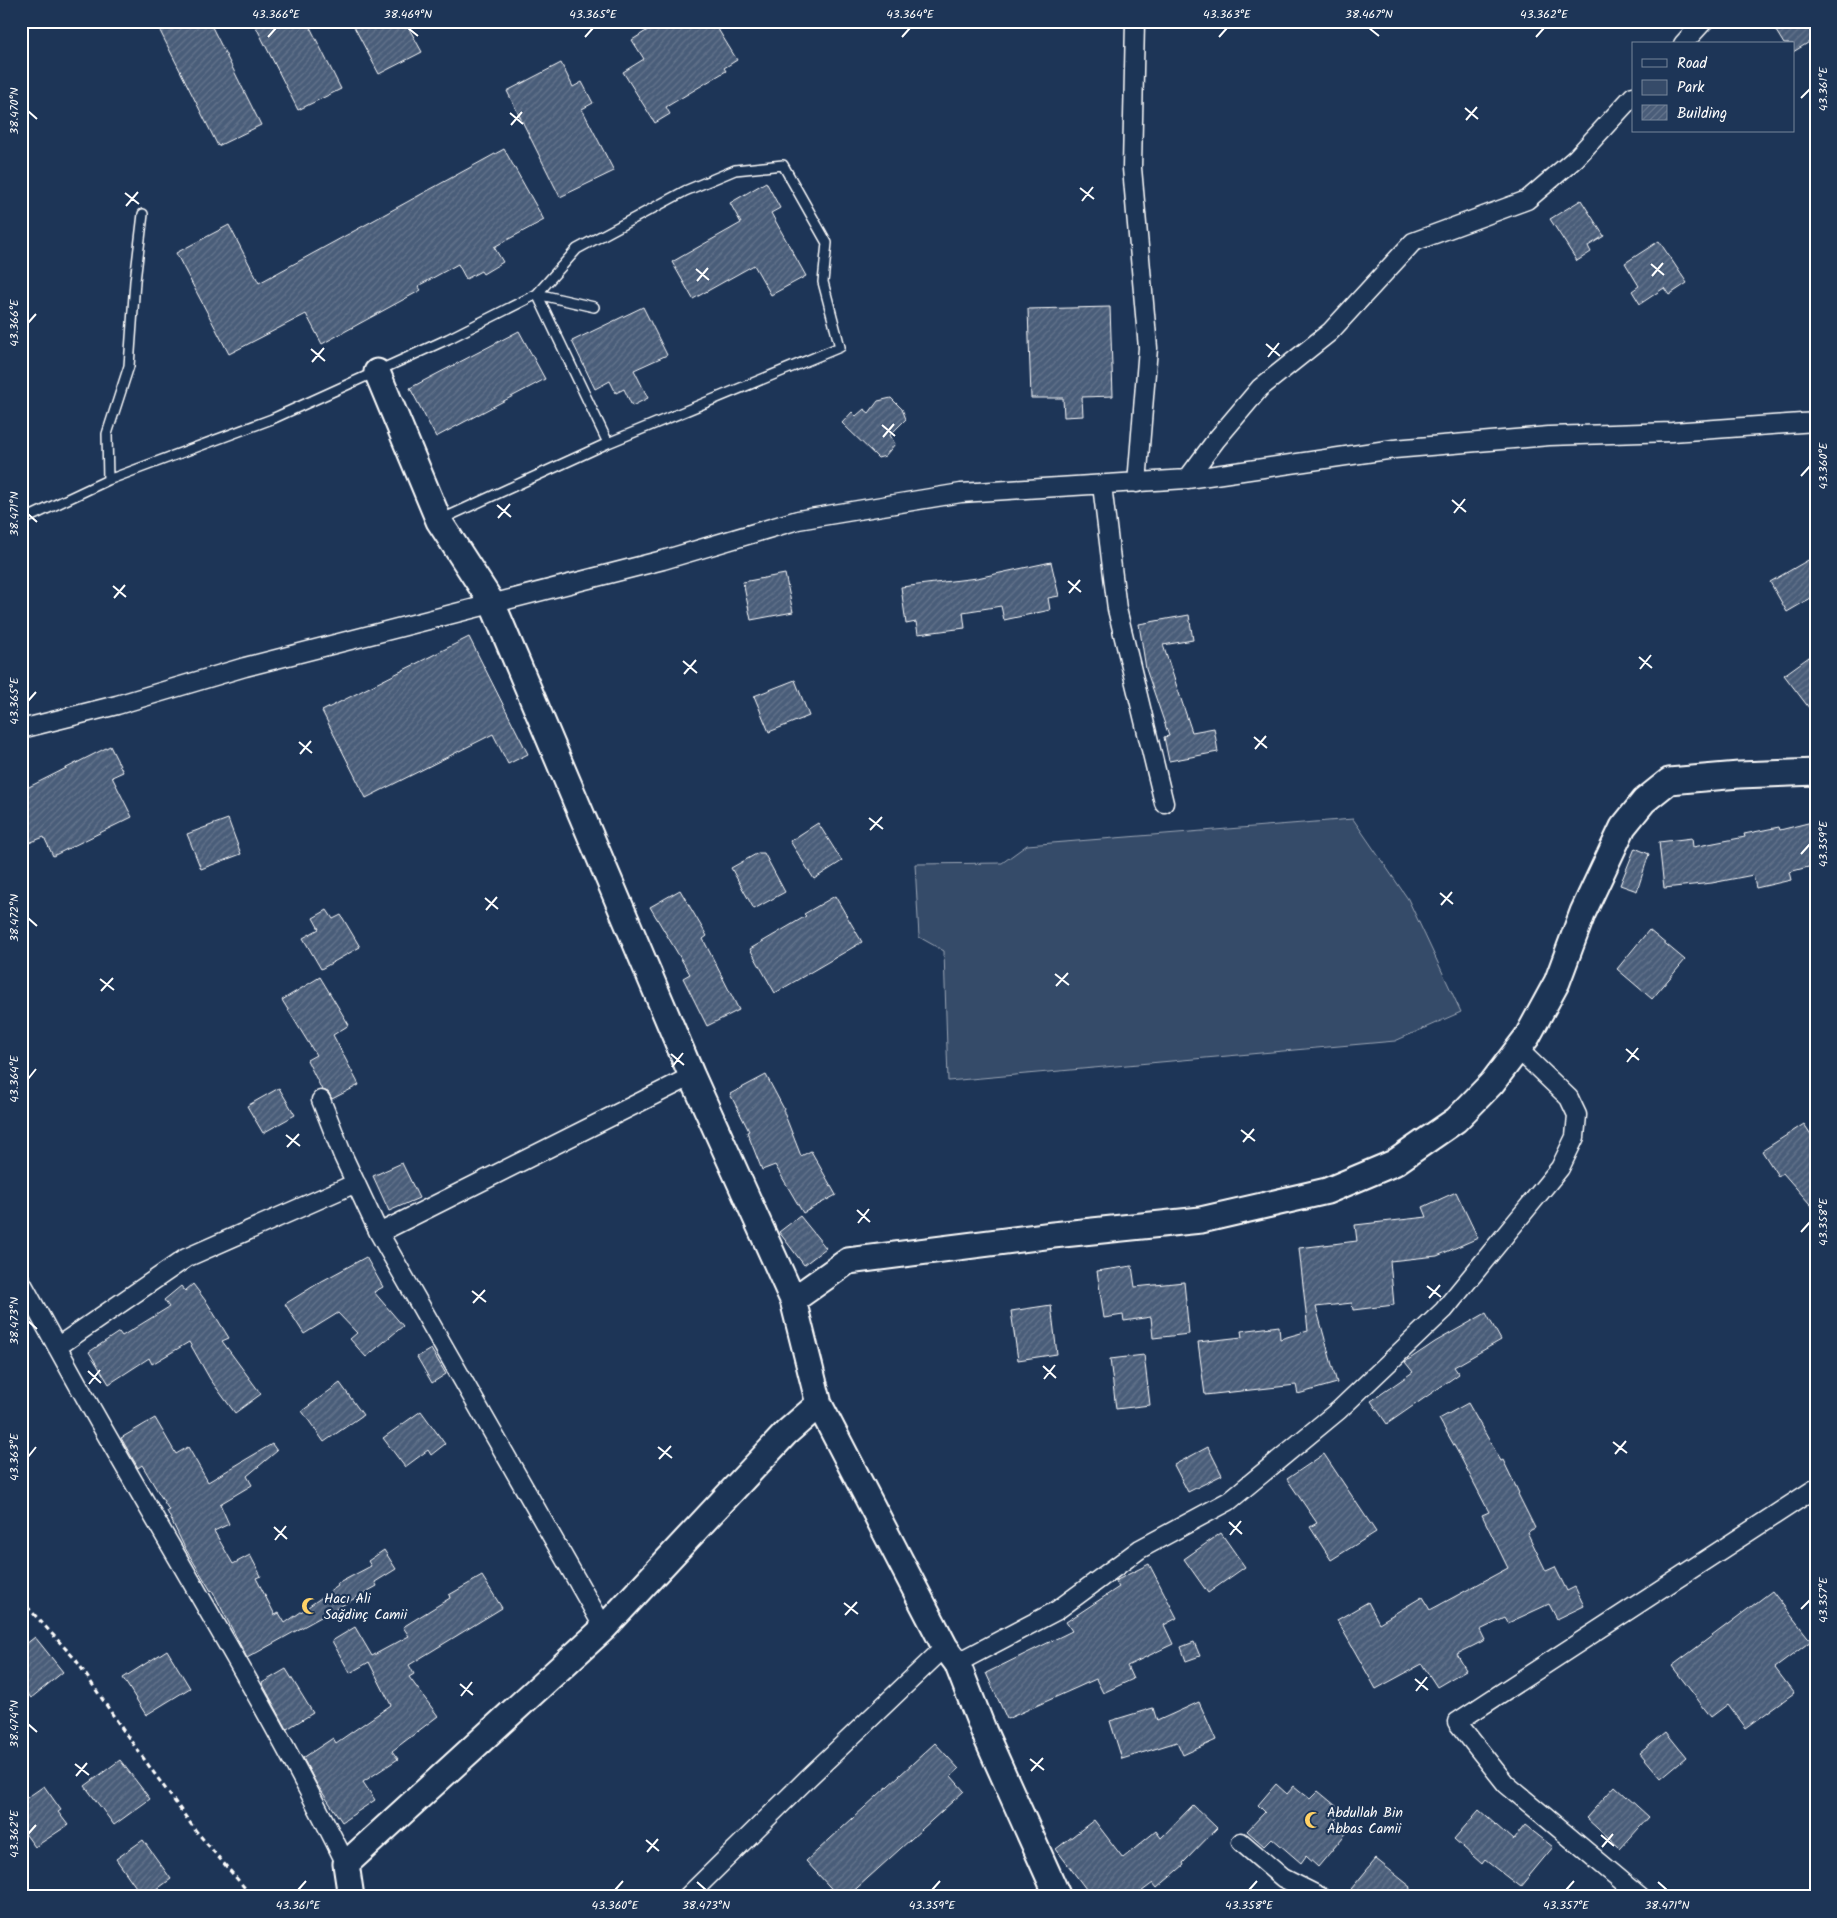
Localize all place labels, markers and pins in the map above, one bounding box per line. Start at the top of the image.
place label: Hacı Ali Sağdinç Camii [324,1588,408,1626]
mosque icon: Hacı Ali Sağdinç Camii [300,1596,320,1616]
place label: Abdullah Bin Abbas Camii [1327,1802,1403,1840]
mosque icon: Abdullah Bin Abbas Camii [1303,1810,1323,1830]

